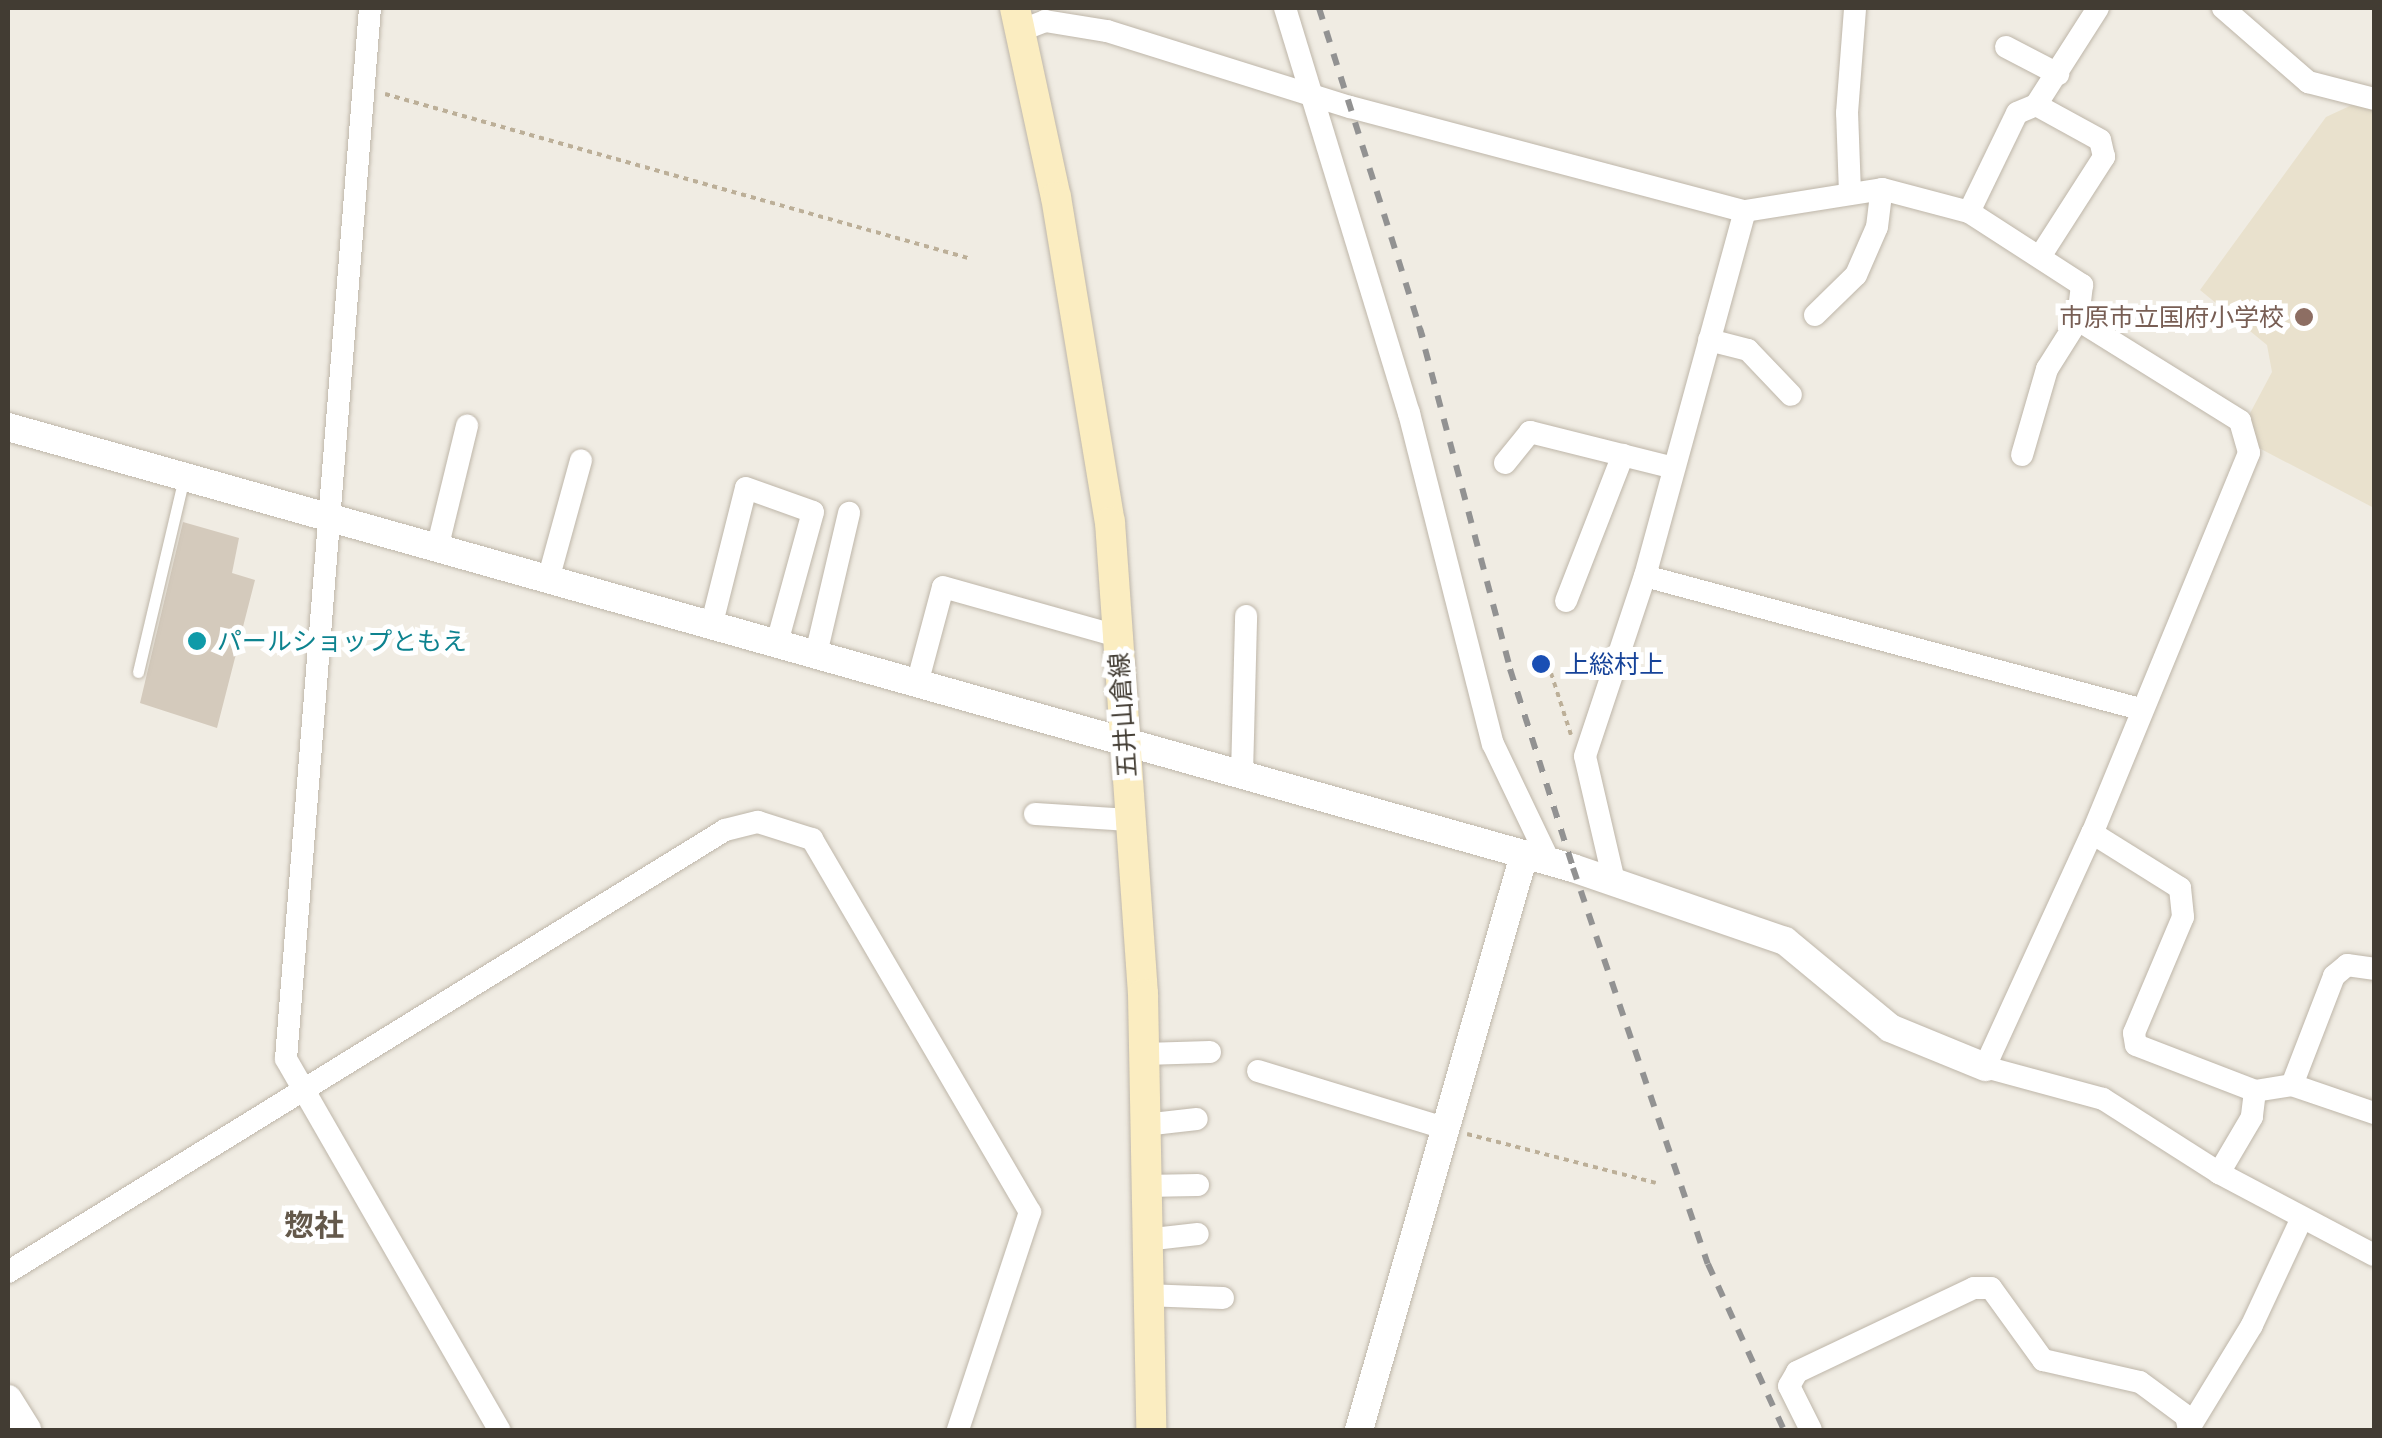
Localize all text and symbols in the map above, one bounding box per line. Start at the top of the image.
place label: 市原市立国府小学校 [2059,302,2284,332]
marker: 市原市立国府小学校 [2293,306,2315,328]
place label: パールショップともえ [217,626,467,656]
marker: パールショップともえ [186,630,208,652]
place label: 上総村上 [1564,649,1664,679]
marker: 上総村上 [1528,651,1554,677]
street label: 五井山倉線 [1104,652,1142,778]
district label: 惣社 [284,1207,344,1243]

